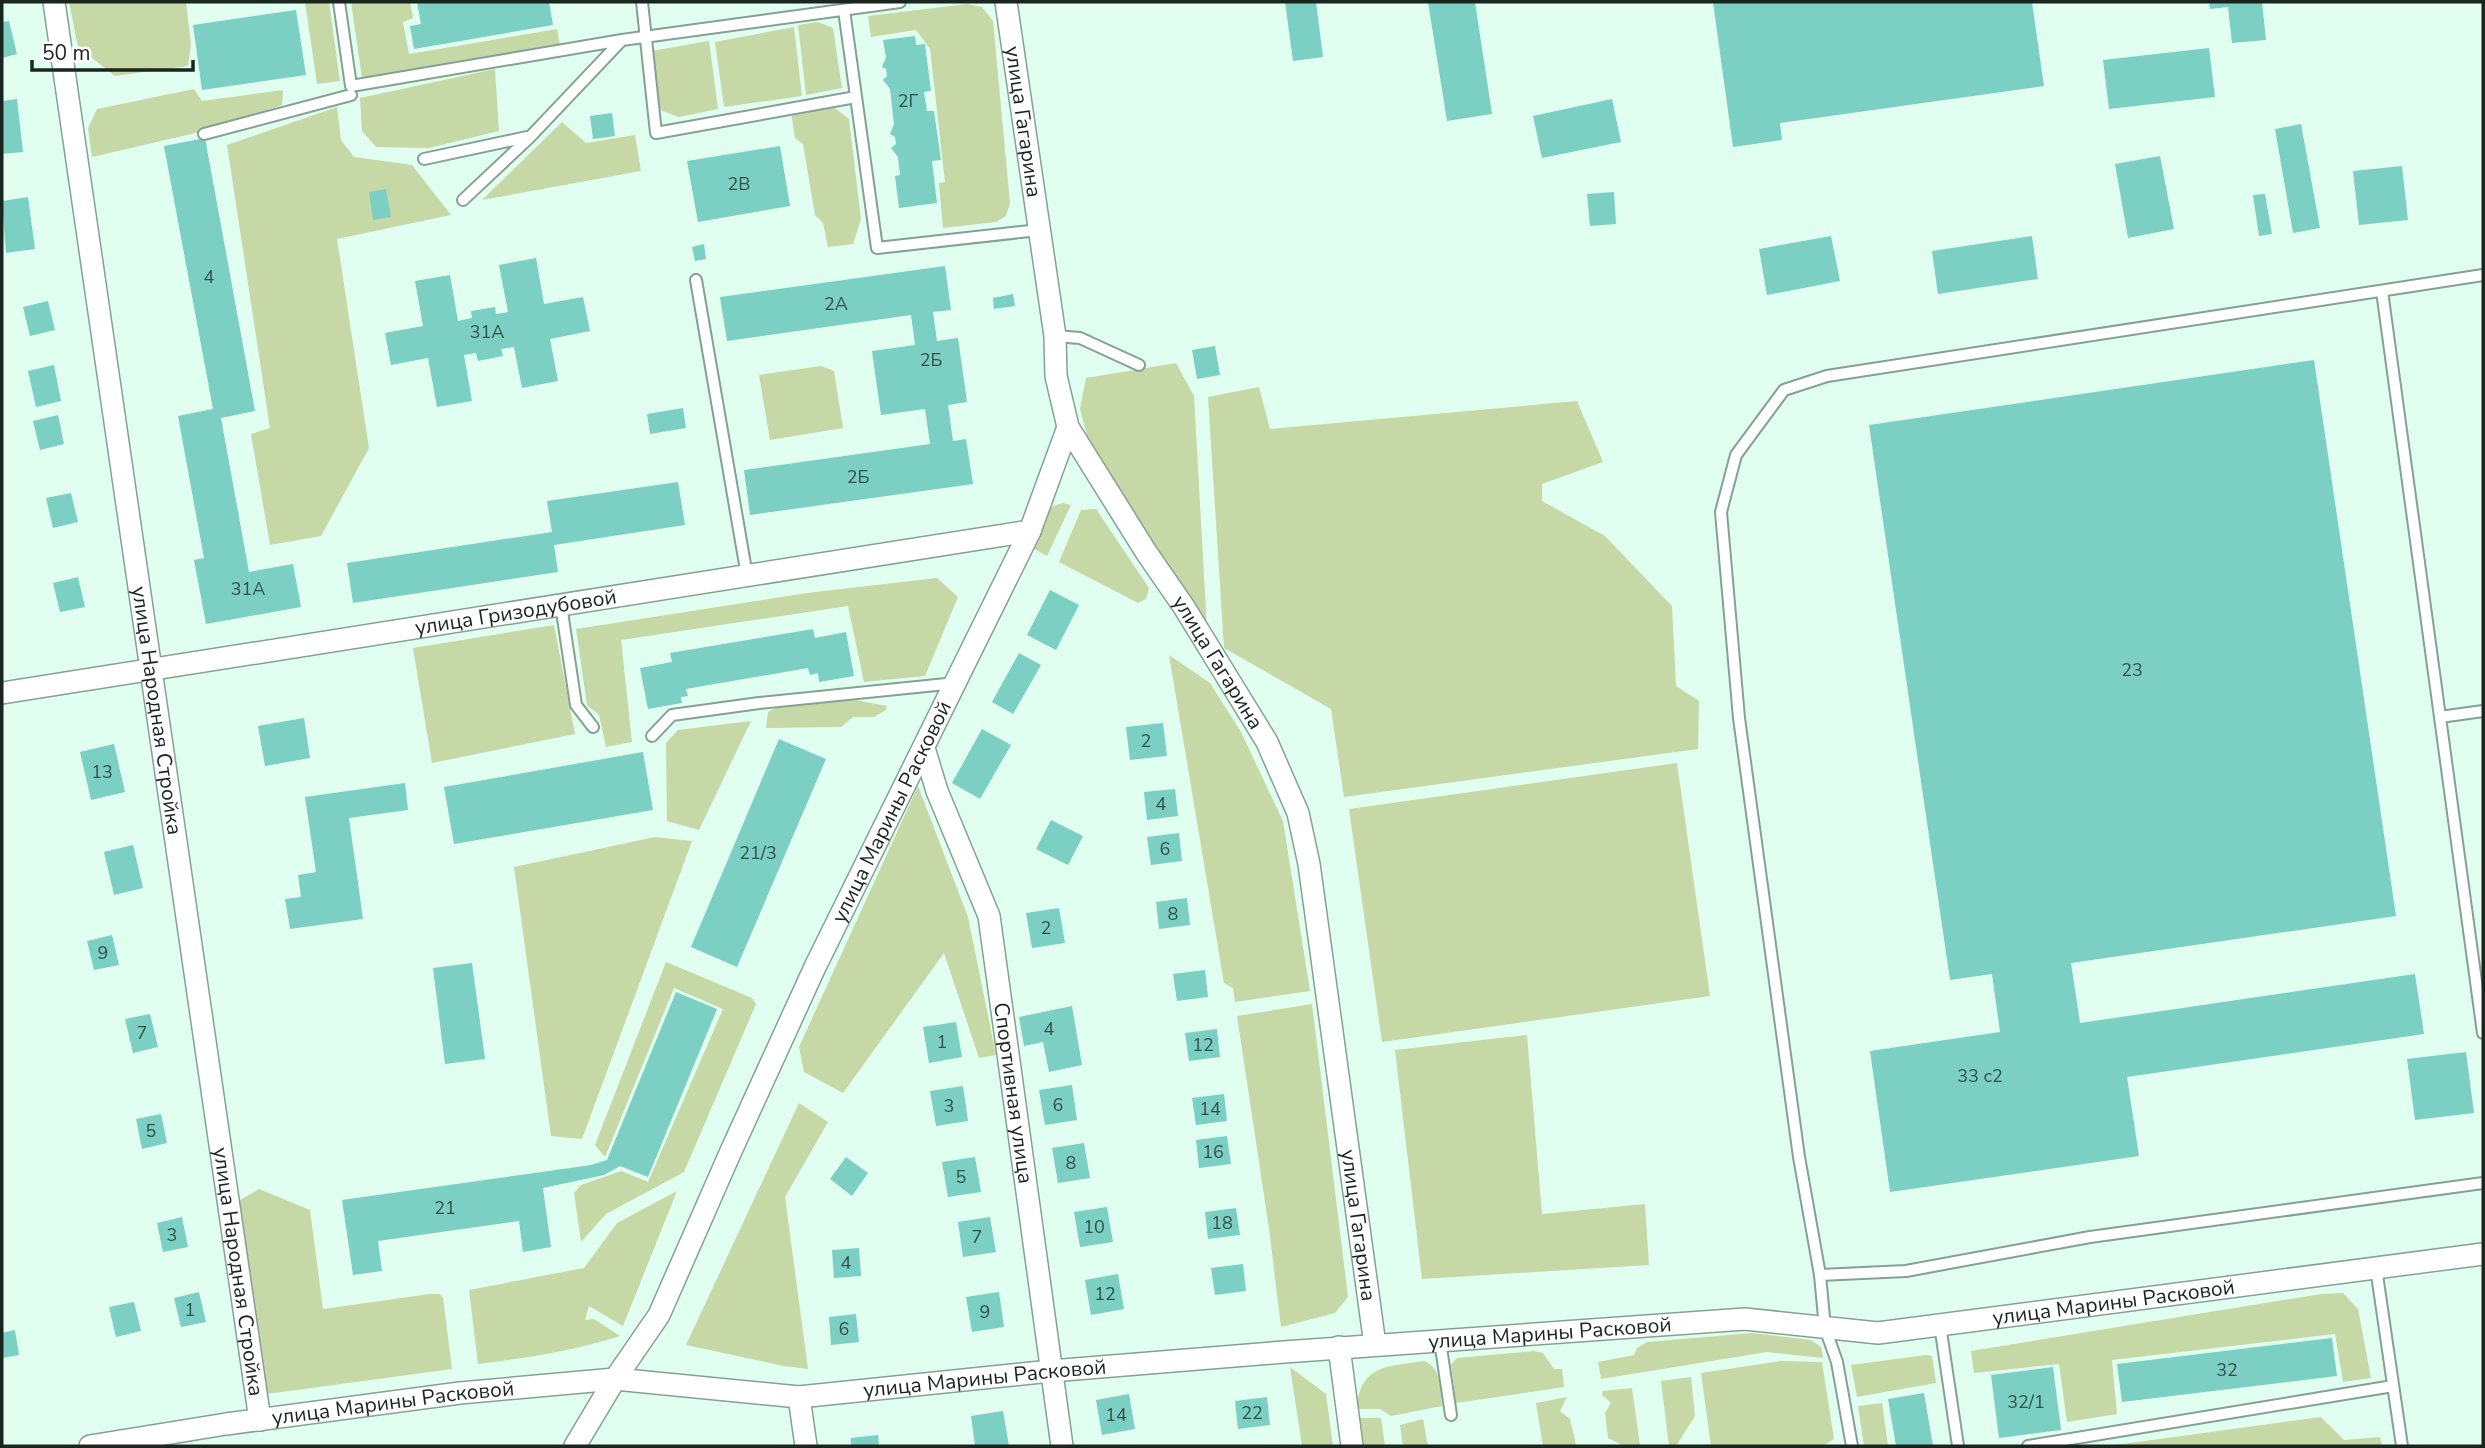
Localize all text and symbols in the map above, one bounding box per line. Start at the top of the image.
scale bar [32,28,192,72]
text: 50 m [42,39,91,67]
street label: улица Гагарина [999,44,1048,199]
house number: 2Г [898,89,919,113]
house number: 2В [728,172,750,196]
house number: 4 [204,265,215,289]
house number: 2А [824,292,848,316]
house number: 31А [470,320,504,344]
house number: 2Б [920,348,942,372]
house number: 2Б [847,465,869,489]
house number: 31А [231,577,265,601]
street label: улица Гризодубовой [413,582,618,642]
street label: улица Народная Стройка [125,584,189,837]
street label: улица Гагарина [1166,590,1270,735]
house number: 23 [2121,658,2143,682]
street label: улица Марины Расковой [825,696,958,928]
house number: 2 [1141,729,1151,753]
house number: 13 [91,760,113,784]
house number: 4 [1156,792,1167,816]
house number: 6 [1160,837,1170,861]
house number: 21/3 [739,841,777,865]
house number: 8 [1168,902,1178,926]
house number: 2 [1041,916,1051,940]
house number: 9 [98,941,108,965]
street label: Спортивная улица [987,1001,1040,1185]
house number: 4 [1044,1017,1055,1041]
house number: 7 [137,1021,147,1045]
house number: 1 [937,1030,947,1054]
house number: 12 [1192,1033,1214,1057]
house number: 33 с2 [1957,1064,2003,1088]
house number: 6 [1053,1093,1063,1117]
house number: 3 [944,1094,954,1118]
house number: 14 [1199,1097,1221,1121]
house number: 5 [146,1119,156,1143]
house number: 16 [1202,1140,1224,1164]
street label: улица Народная Стройка [207,1145,270,1398]
street label: улица Гагарина [1334,1148,1383,1303]
house number: 8 [1066,1151,1076,1175]
house number: 5 [956,1165,966,1189]
house number: 21 [434,1196,456,1220]
house number: 18 [1211,1211,1233,1235]
house number: 10 [1083,1215,1105,1239]
house number: 3 [167,1223,177,1247]
house number: 7 [972,1225,982,1249]
house number: 4 [841,1251,852,1275]
street label: улица Марины Расковой [1991,1273,2236,1332]
house number: 12 [1094,1282,1116,1306]
house number: 1 [185,1298,195,1322]
house number: 9 [980,1300,990,1324]
street label: улица Марины Расковой [1427,1310,1673,1356]
house number: 6 [839,1317,849,1341]
street label: улица Марины Расковой [862,1353,1107,1404]
house number: 32 [2216,1358,2238,1382]
street label: улица Марины Расковой [270,1374,515,1432]
house number: 32/1 [2007,1390,2045,1414]
house number: 22 [1241,1401,1263,1425]
house number: 14 [1105,1403,1127,1427]

